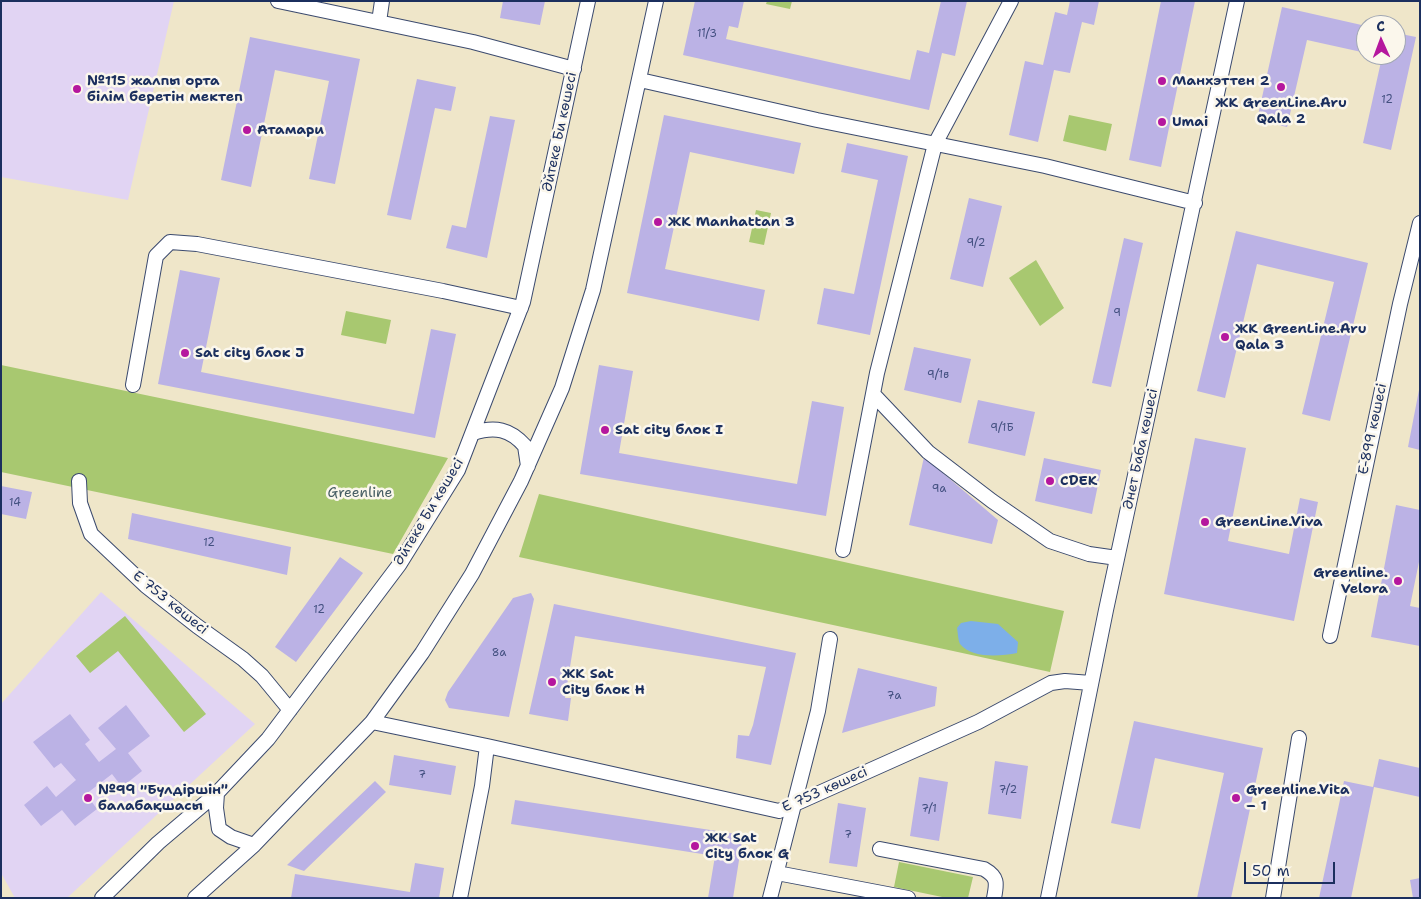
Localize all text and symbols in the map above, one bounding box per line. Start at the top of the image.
north arrow [1356,15,1406,65]
text: С [1376,17,1385,35]
house number: 11/3 [697,27,717,41]
street label: Әйтеке Би көшесі [539,71,581,193]
place label: №115 жалпы орта білім беретін мектеп [87,73,243,105]
place label: Манхэттен 2 [1172,73,1269,89]
marker: Манхэттен 2 [1156,75,1168,87]
marker: ЖК GreenLine.Aru Qala 2 [1275,81,1287,93]
marker: №115 жалпы орта білім беретін мектеп [71,83,83,95]
house number: 12 [1381,93,1393,107]
place label: ЖК GreenLine.Aru Qala 2 [1215,95,1347,128]
place label: Umai [1172,114,1208,130]
marker: Umai [1156,116,1168,128]
place label: Атамари [257,122,324,138]
marker: Атамари [241,124,253,136]
place label: ЖК Manhattan 3 [668,214,795,230]
marker: ЖК Manhattan 3 [652,216,664,228]
house number: 9/2 [966,236,986,250]
house number: 9 [1113,306,1121,320]
place label: ЖК GreenLine.Aru Qala 3 [1235,321,1367,354]
marker: ЖК GreenLine.Aru Qala 3 [1219,331,1231,343]
place label: Sat city блок J [195,345,304,361]
marker: Sat city блок J [179,347,191,359]
house number: 9/1в [927,368,949,382]
street label: Е-899 көшесі [1355,382,1391,476]
street label: Әнет Баба көшесі [1120,387,1162,511]
house number: 9/1Б [990,421,1014,435]
place label: Sat city блок I [615,422,723,438]
marker: Sat city блок I [599,424,611,436]
street label: Әйтеке Би көшесі [390,455,468,569]
place label: CDEK [1060,473,1097,489]
marker: CDEK [1044,475,1056,487]
house number: 9а [932,482,946,496]
park label: Greenline [328,485,392,501]
house number: 14 [9,496,21,510]
place label: GreenLine.Viva [1215,514,1323,530]
marker: GreenLine.Viva [1199,516,1211,528]
house number: 12 [203,536,215,550]
place label: Greenline. Velora [1313,565,1388,598]
street label: Е 753 көшесі [129,568,211,638]
marker: Greenline. Velora [1392,575,1404,587]
house number: 12 [313,603,325,617]
house number: 8а [492,646,506,660]
place label: ЖК Sat City блок H [562,666,645,699]
marker: ЖК Sat City блок H [546,676,558,688]
house number: 7а [887,689,901,703]
street label: Е 753 көшесі [780,764,870,816]
house number: 7 [418,768,426,782]
place label: №99 "Бүлдіршін" балабақшасы [98,782,228,814]
place label: Greenline.Vita – 1 [1246,782,1350,814]
house number: 7/2 [999,783,1017,797]
marker: №99 "Бүлдіршін" балабақшасы [82,792,94,804]
marker: Greenline.Vita – 1 [1230,792,1242,804]
house number: 7/1 [921,802,937,816]
house number: 7 [844,828,852,842]
place label: ЖК Sat City блок G [705,830,789,862]
marker: ЖК Sat City блок G [689,840,701,852]
scale bar [1246,852,1337,884]
text: 50 m [1252,861,1290,881]

